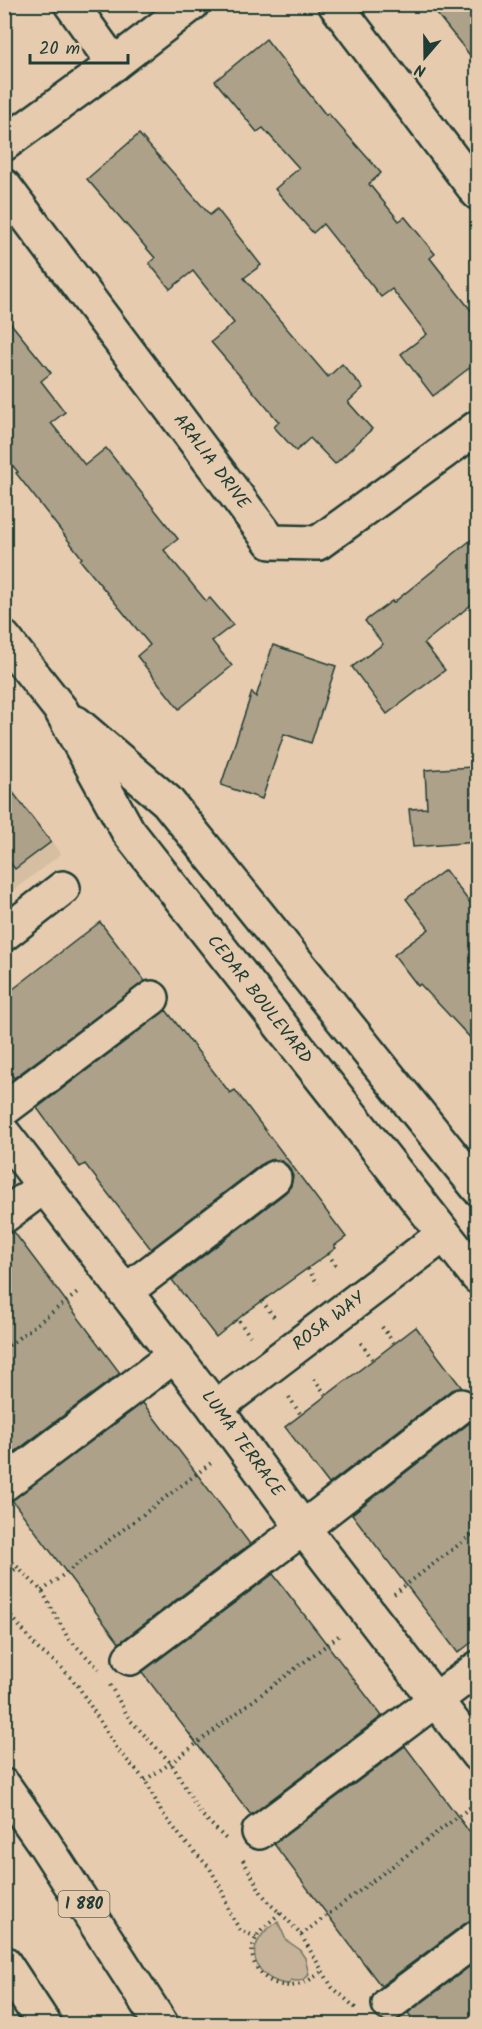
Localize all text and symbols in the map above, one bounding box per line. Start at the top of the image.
scale bar [30,27,128,65]
north arrow [395,27,455,87]
text: 20 m [39,35,80,64]
text: N [411,56,429,83]
street label: ARALIA DRIVE [165,408,257,517]
street label: CEDAR BOULEVARD [199,929,319,1071]
street label: ROSA WAY [286,1285,372,1359]
street label: LUMA TERRACE [193,1384,291,1504]
road number: I 880 [58,1891,110,1917]

